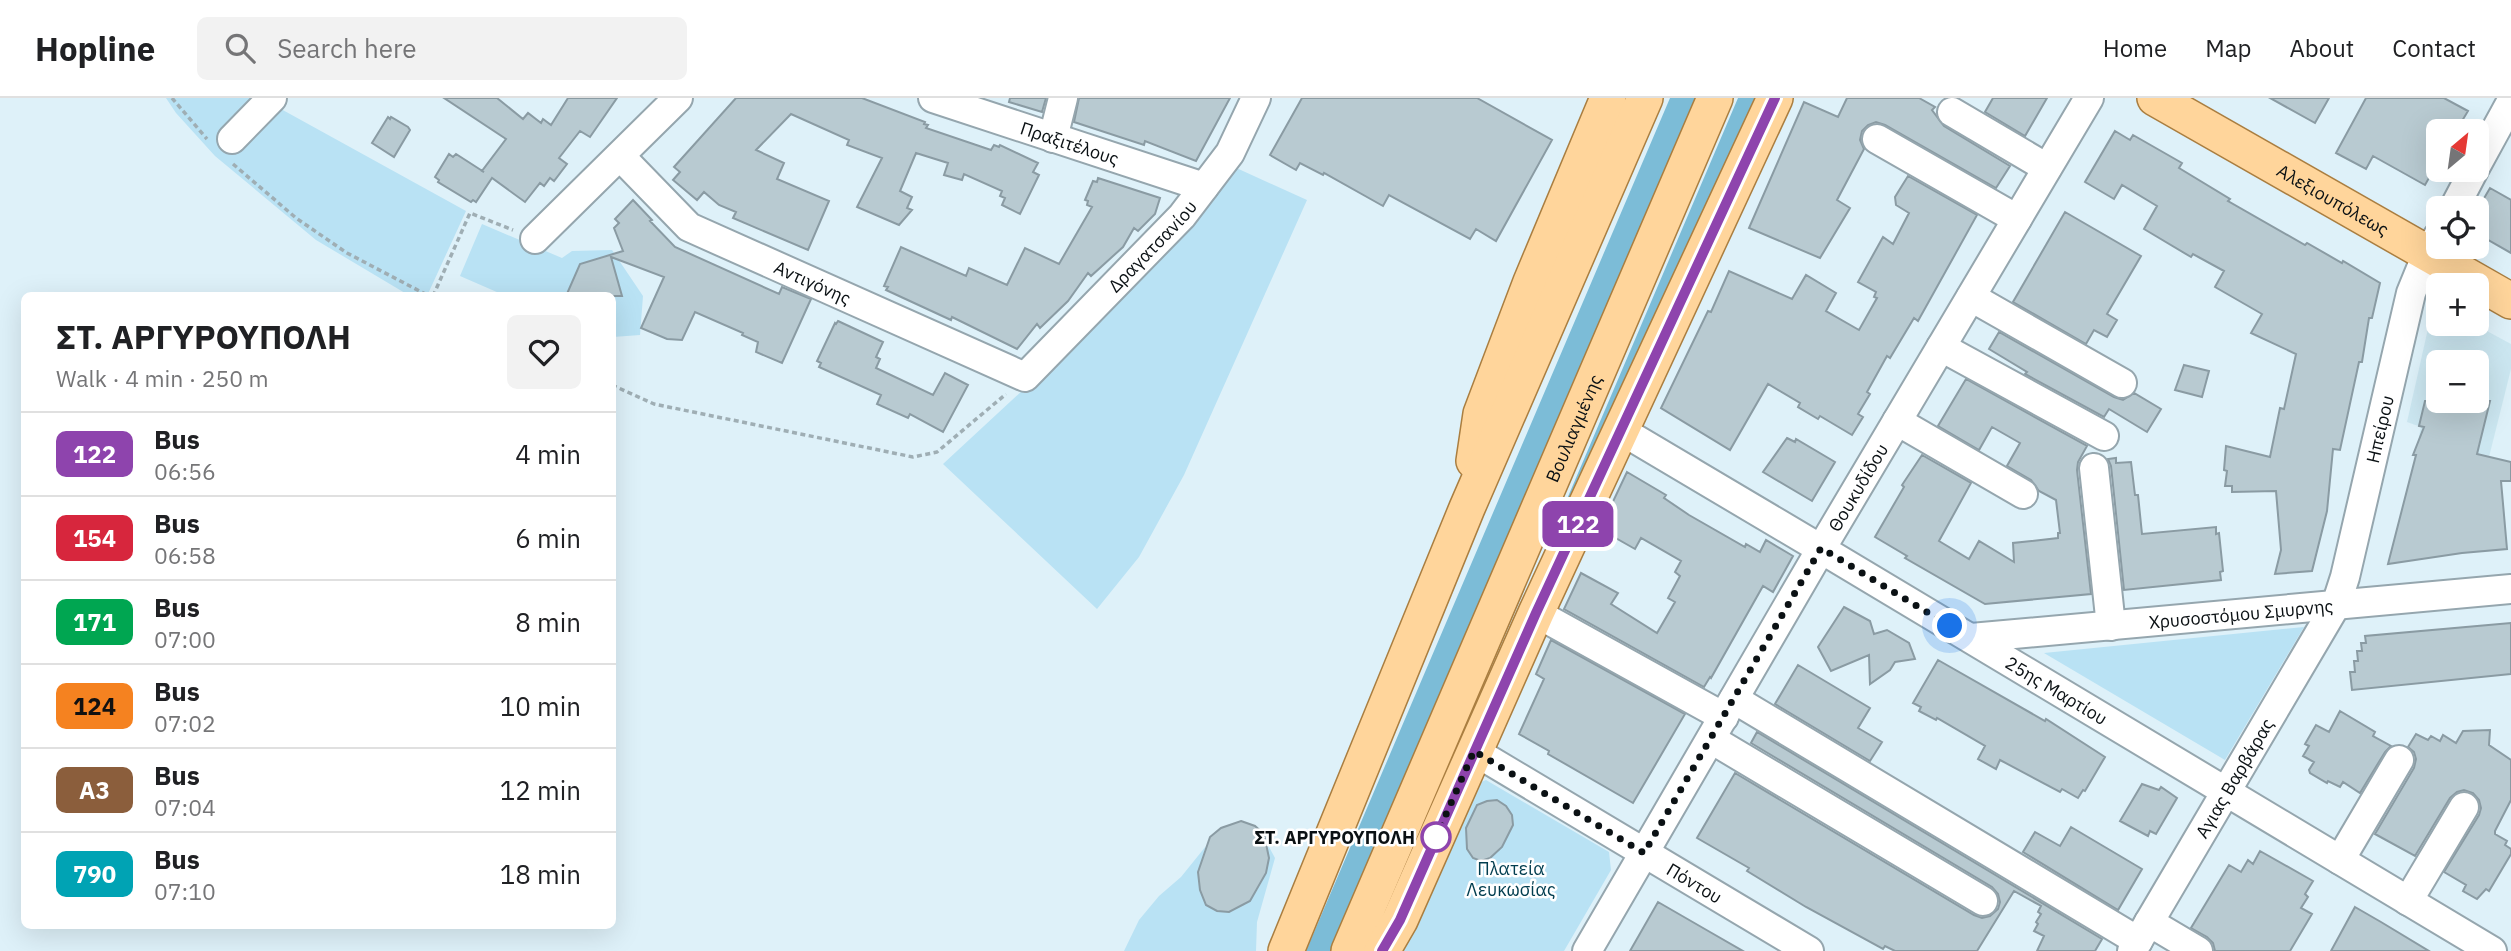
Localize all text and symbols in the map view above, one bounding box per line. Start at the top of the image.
search box [197,17,687,80]
text: Hopline [35,27,155,70]
icon: search [221,29,259,67]
text: Search here [277,31,417,65]
text: Home [2103,32,2167,64]
text: Map [2205,32,2251,64]
text: About [2289,32,2354,64]
text: Contact [2392,32,2476,64]
street label: Πραξιτέλους [1018,116,1122,170]
north arrow [2426,119,2488,182]
map controls [2426,119,2489,413]
street label: Αλεξιουπόλεως [2273,158,2394,241]
street label: Δραγατσανίου [1103,196,1201,297]
button: locate [2426,196,2489,259]
street label: Αντιγόνης [771,255,855,309]
button: + [2426,273,2489,336]
text: ΣΤ. ΑΡΓΥΡΟΥΠΟΛΗ [56,315,351,358]
button: heart [507,315,581,389]
button: − [2426,350,2489,413]
text: Walk · 4 min · 250 m [56,363,269,393]
street label: Βουλιαγμένης [1540,370,1607,486]
street label: Ηπείρου [2360,393,2398,465]
text: Bus [154,422,200,456]
text: 4 min [515,437,581,471]
text: 122 [73,438,116,470]
street label: Θουκυδίδου [1823,439,1893,536]
text: 06:56 [154,456,216,486]
line badge: 122 [1538,501,1618,547]
text: Bus [154,506,200,540]
text: 122 [1556,508,1600,540]
text: 6 min [515,521,581,555]
text: 154 [73,522,116,554]
text: 06:58 [154,540,216,570]
text: Bus [154,590,200,624]
street label: Χρυσοστόμου Σμυρνης [2148,594,2334,633]
text: 8 min [515,605,581,639]
text: 171 [73,606,116,638]
your location [1932,608,1967,643]
text: 07:00 [154,624,216,654]
street label: 25ης Μαρτίου [2001,651,2112,730]
text: Bus [154,674,200,708]
text: 10 min [500,689,581,723]
text: 124 [73,690,116,722]
text: 07:02 [154,708,216,738]
street label: Αγιας Βαρβάρας [2190,714,2278,842]
text: Bus [154,758,200,792]
text: 12 min [500,773,581,807]
text: Α3 [79,774,110,806]
text: 07:04 [154,792,216,822]
marker: ΣΤ. ΑΡΓΥΡΟΥΠΟΛΗ [1421,822,1451,852]
place label: ΣΤ. ΑΡΓΥΡΟΥΠΟΛΗ [1254,826,1415,849]
text: Bus [154,842,200,876]
text: 18 min [500,857,581,891]
park label: Πλατεία Λευκωσίας [1466,857,1556,901]
street label: Πόντου [1663,857,1727,908]
text: 790 [73,858,116,890]
text: 07:10 [154,876,216,906]

